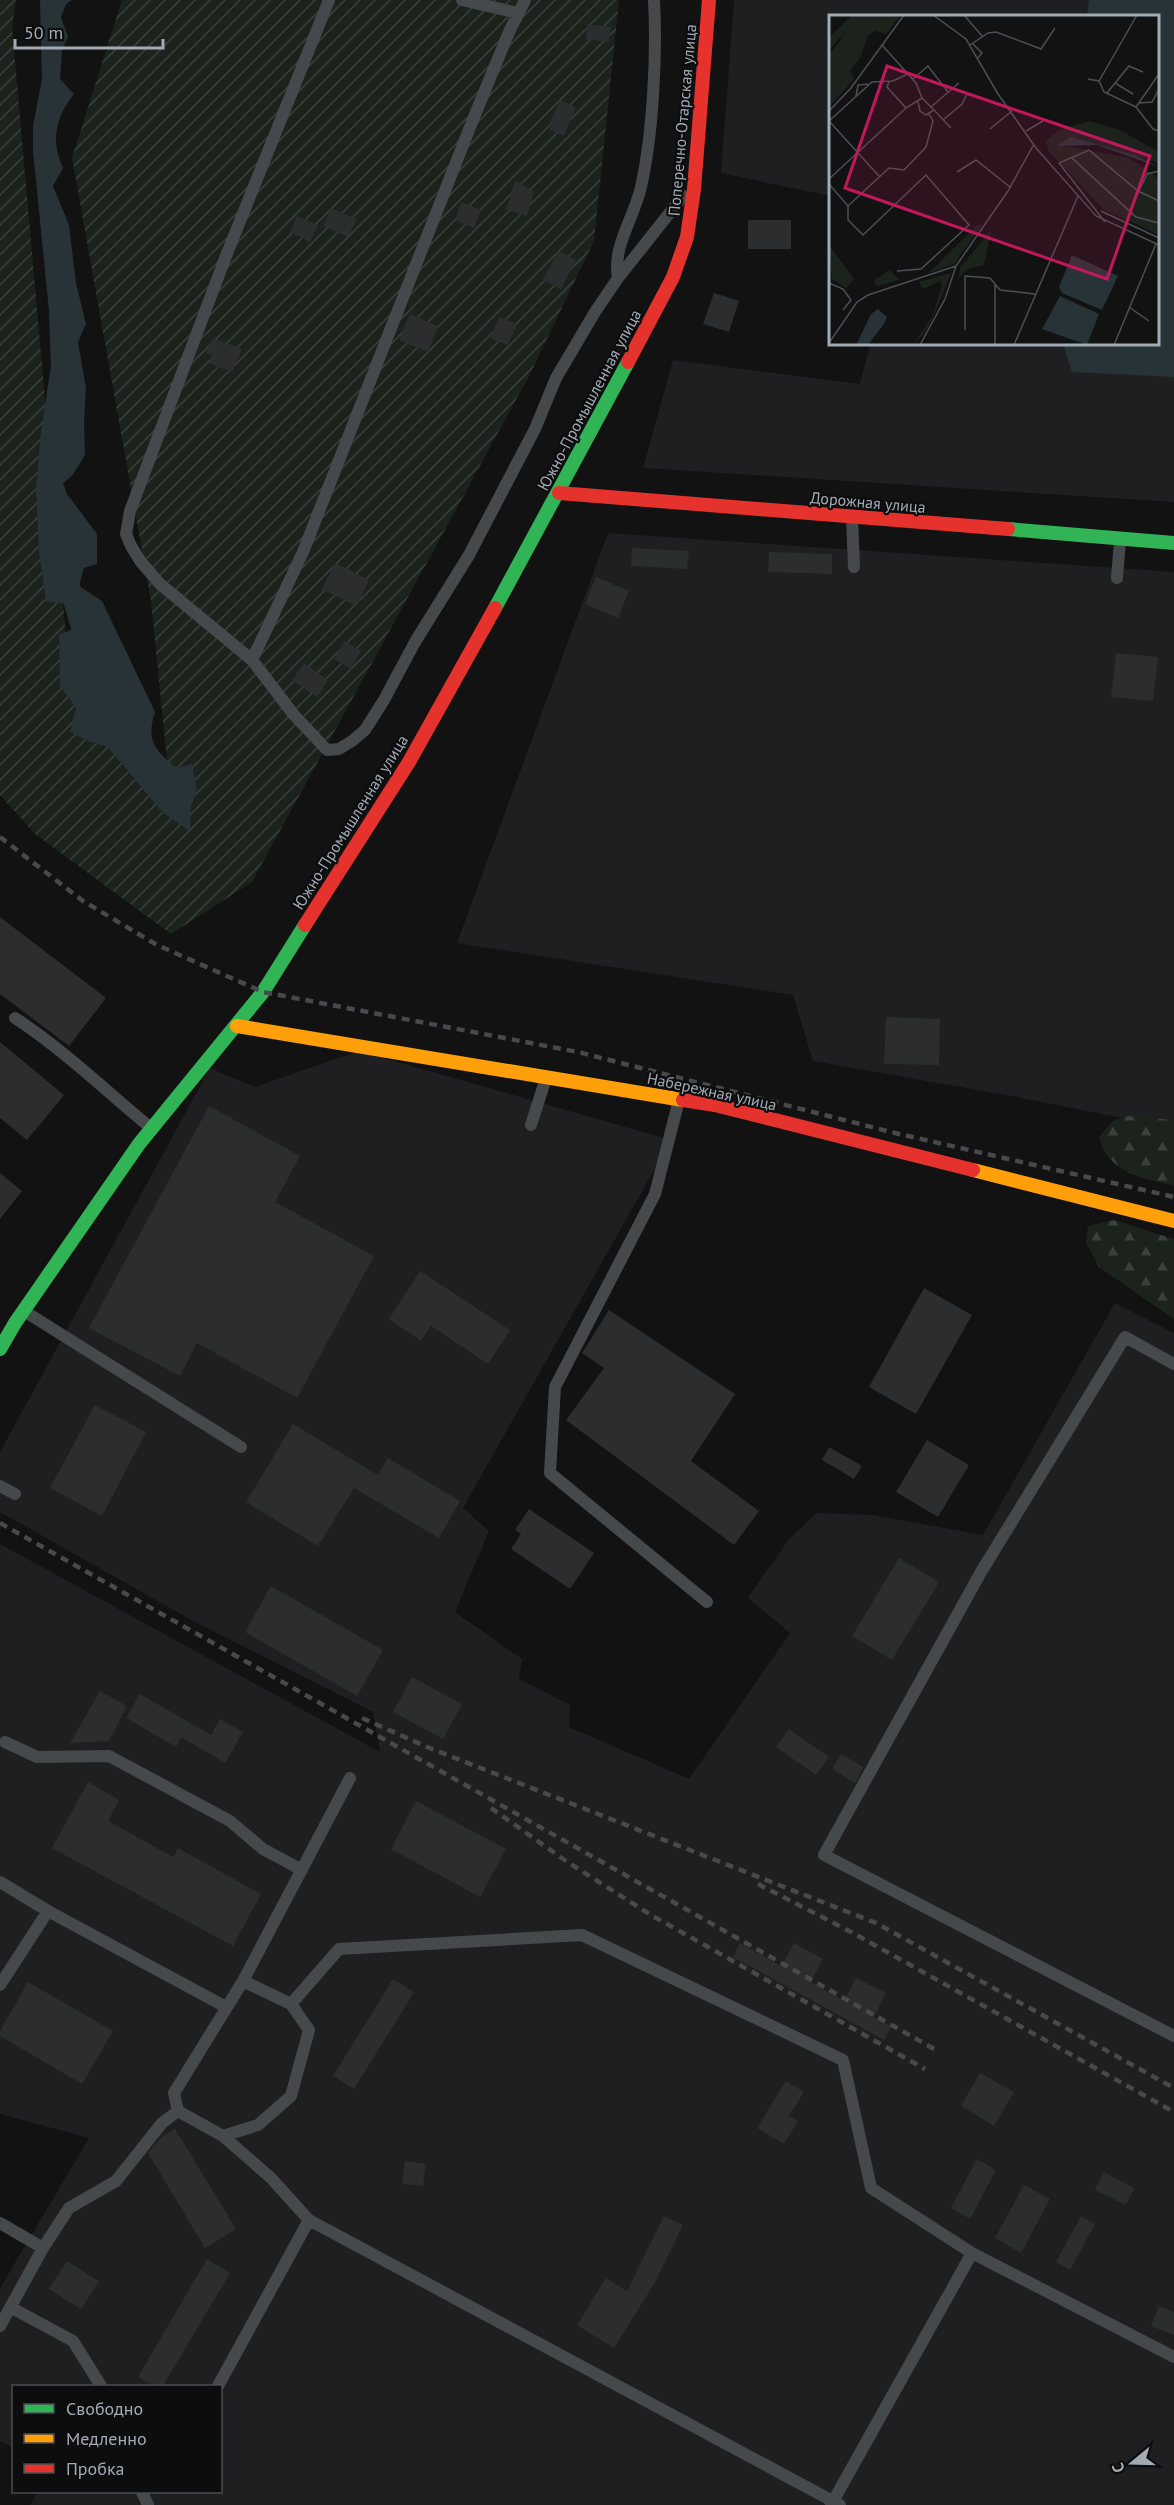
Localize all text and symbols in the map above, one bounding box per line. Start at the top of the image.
scale bar [15,12,164,50]
inset map [829,15,1159,345]
text: 50 m [24,21,63,44]
street label: Поперечно-Отарская улица [664,23,700,217]
street label: Южно-Промышленная улица [533,306,645,494]
street label: Дорожная улица [809,487,927,517]
street label: Южно-Промышленная улица [288,731,412,913]
street label: Набережная улица [645,1068,779,1114]
legend [12,2385,222,2493]
text: Свободно [66,2397,143,2420]
text: Медленно [66,2427,147,2450]
north arrow [1102,2433,1162,2493]
text: Пробка [66,2457,124,2480]
text: С [1107,2460,1129,2475]

